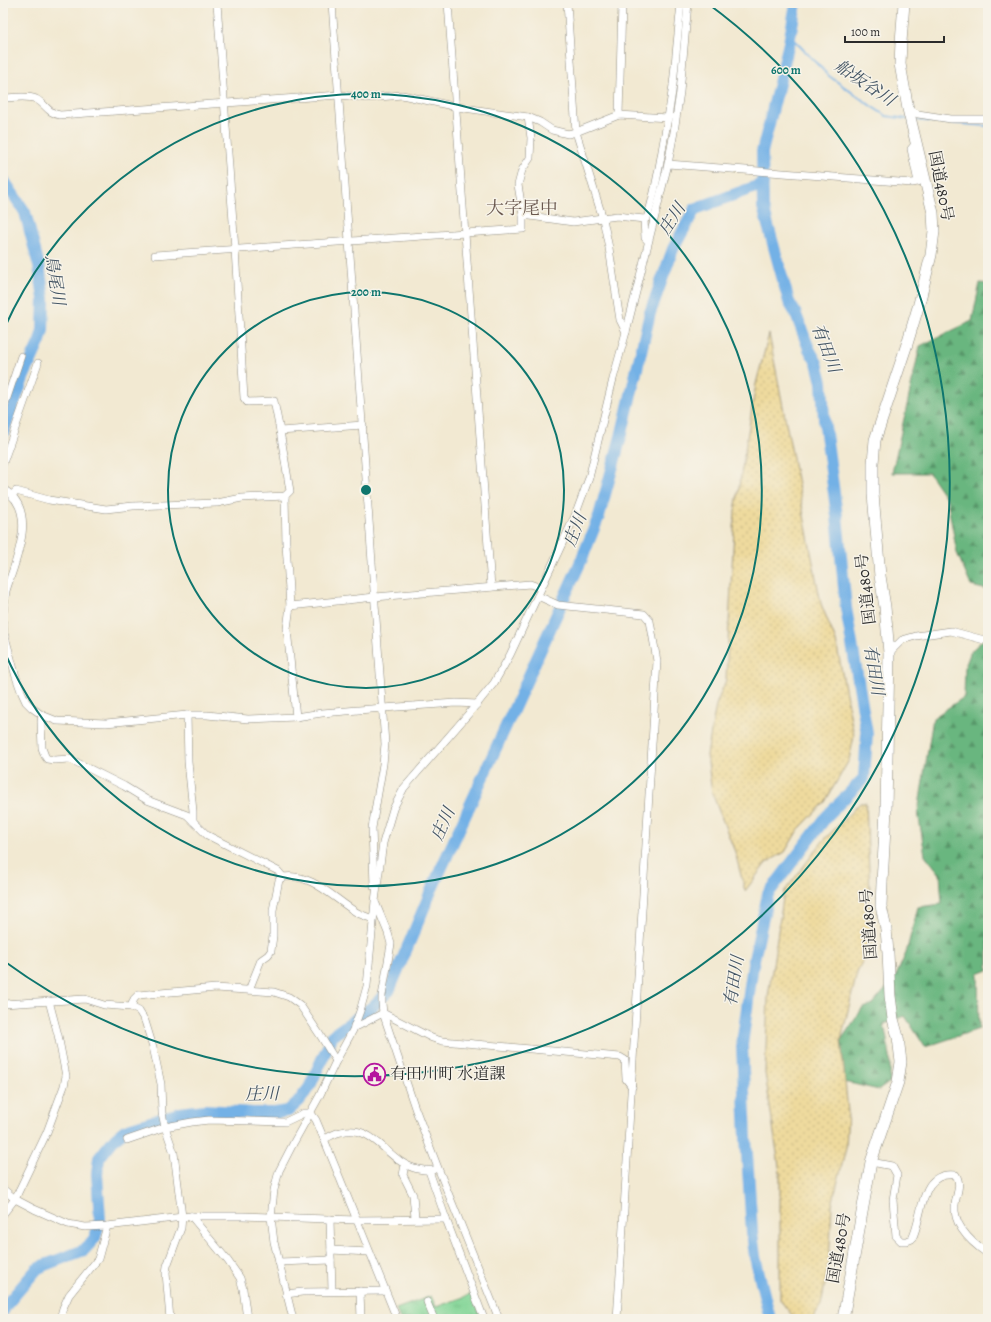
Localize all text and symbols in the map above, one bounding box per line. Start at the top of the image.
scale bar [845,18,944,44]
text: 100 m [851,24,880,40]
water label: 船坂谷川 [830,54,901,113]
text: 600 m [771,62,801,78]
text: 400 m [351,86,381,102]
street label: 国道480号 [923,149,959,223]
district label: 大字尾中 [486,196,558,220]
water label: 庄川 [653,197,692,240]
water label: 鳥尾川 [40,253,71,309]
text: 200 m [351,284,381,300]
water label: 有田川 [806,320,847,378]
centre of rings [359,483,373,497]
water label: 庄川 [558,508,593,550]
street label: 国道480号 [851,552,881,626]
water label: 有田川 [859,643,890,699]
water label: 庄川 [426,802,461,844]
street label: 国道480号 [856,888,882,960]
water label: 有田川 [719,952,750,1008]
public building icon: 有田川町 水道課 [362,1061,388,1087]
place label: 有田川町 水道課 [390,1063,505,1085]
water label: 庄川 [245,1082,281,1106]
street label: 国道480号 [822,1211,856,1285]

